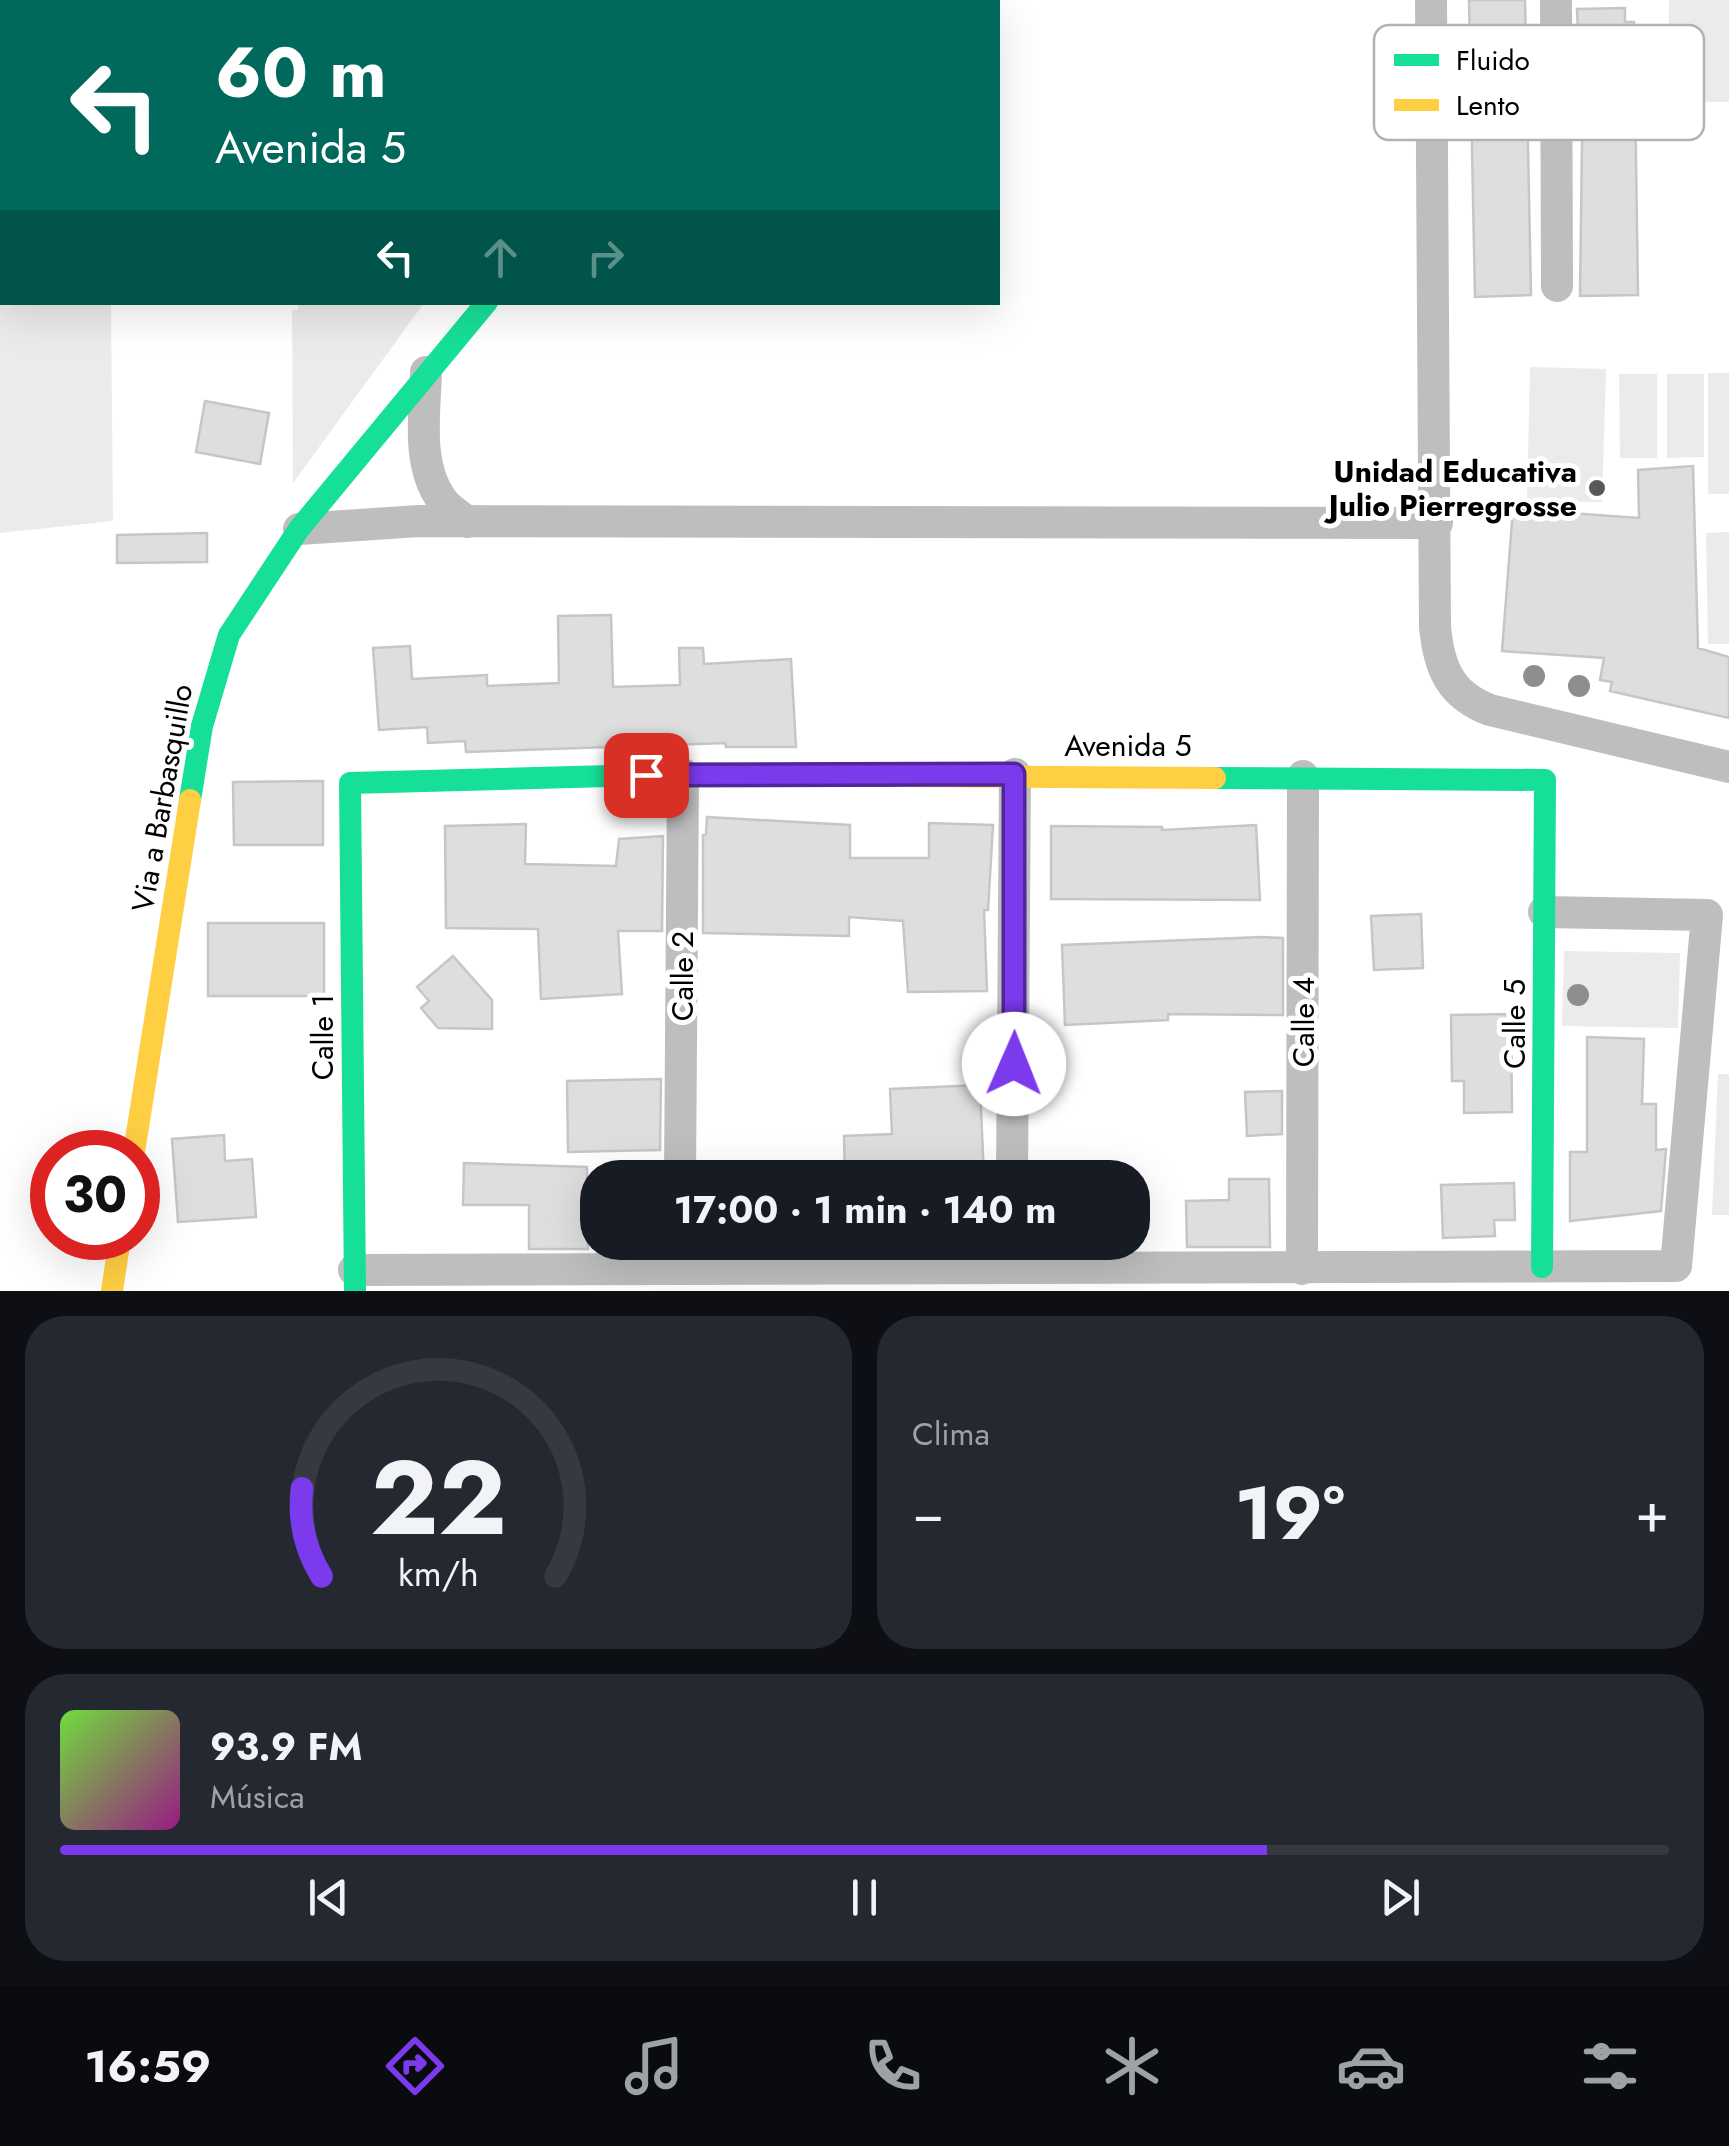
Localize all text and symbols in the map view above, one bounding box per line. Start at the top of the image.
text: 60 m [215,22,387,123]
legend [1374,25,1704,140]
icon: left [50,40,180,170]
text: Fluido [1456,40,1530,81]
text: Lento [1456,85,1520,126]
text: Avenida 5 [215,115,406,180]
icon: left [368,230,423,285]
icon: ahead [473,230,528,285]
icon: right [578,230,633,285]
place label: Unidad Educativa Julio Pierregrosse [1324,450,1577,527]
marker: Unidad Educativa Julio Pierregrosse [1586,477,1608,499]
street label: Via a Barbasquillo [121,681,203,915]
street label: Avenida 5 [1064,724,1192,767]
pin [604,733,689,818]
icon: arrive [619,748,674,803]
street label: Calle 2 [661,931,704,1021]
street label: Calle 4 [1282,977,1325,1067]
street label: Calle 5 [1493,979,1536,1069]
street label: Calle 1 [301,994,344,1080]
position arrow [962,1012,1066,1116]
speed limit sign: 30 [30,1130,160,1260]
text: 17:00 · 1 min · 140 m [674,1182,1056,1237]
text: Clima [912,1411,990,1457]
text: 22 [370,1423,507,1573]
text: 19° [1234,1459,1345,1567]
text: − [912,1473,944,1553]
text: + [1635,1473,1669,1553]
text: km/h [398,1548,479,1599]
text: 93.9 FM [210,1719,362,1774]
text: Música [210,1774,305,1820]
icon: previous [301,1870,356,1925]
icon: pause [837,1870,892,1925]
icon: next [1373,1870,1428,1925]
icon: directions [380,2031,450,2101]
icon: music [619,2031,689,2101]
icon: phone [858,2031,928,2101]
icon: climate [1097,2031,1167,2101]
icon: car [1336,2031,1406,2101]
icon: filters [1575,2031,1645,2101]
text: 16:59 [84,2034,211,2099]

